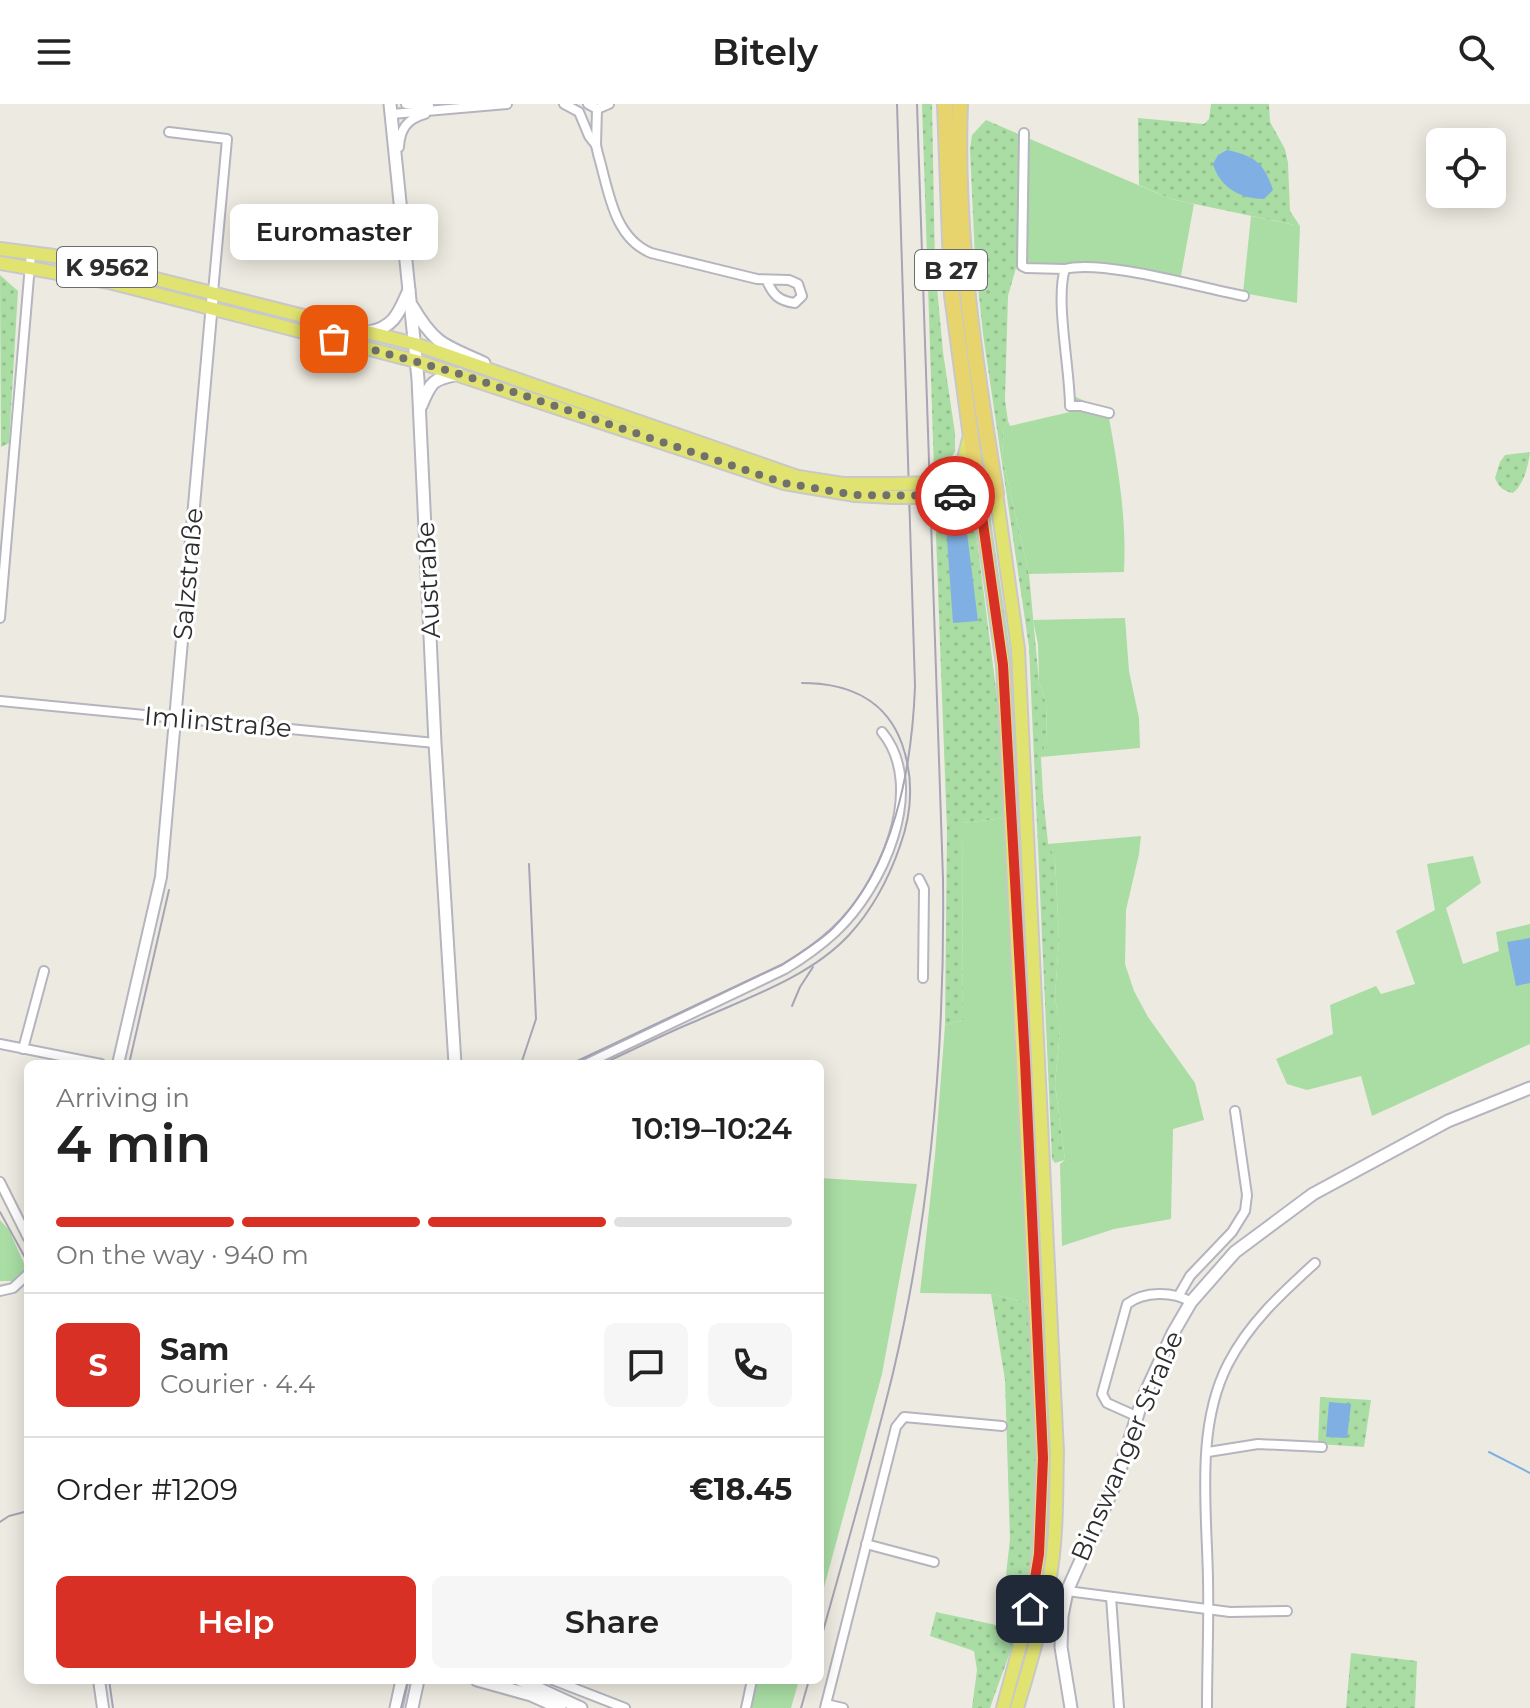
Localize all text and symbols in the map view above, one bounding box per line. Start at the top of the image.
icon: menu [32,30,76,74]
text: Bitely [712,30,818,74]
icon: search [1454,30,1498,74]
map controls [1426,128,1506,208]
button: locate [1426,128,1506,208]
callout: Euromaster [230,203,438,259]
text: Euromaster [256,216,412,248]
road number: K 9562 [57,247,157,287]
road number: B 27 [915,250,987,290]
pin [300,305,368,373]
icon: bag [312,317,356,361]
courier [915,456,995,536]
icon: car [933,474,977,518]
street label: Salzstraße [166,507,210,641]
street label: Austraße [409,521,447,639]
street label: Imlinstraße [143,700,293,744]
text: Arriving in [56,1082,190,1114]
text: 10:19–10:24 [632,1110,792,1147]
text: 4 min [56,1112,211,1175]
text: On the way · 940 m [56,1239,309,1271]
button: chat [604,1323,688,1407]
button: phone [708,1323,792,1407]
street label: Binswanger Straße [1064,1326,1190,1566]
text: Sam [160,1331,229,1368]
text: S [88,1347,108,1384]
text: Courier · 4.4 [160,1368,315,1400]
text: Order #1209 [56,1471,238,1508]
text: €18.45 [689,1471,792,1508]
pin [996,1575,1064,1643]
button: Help [56,1576,416,1668]
button: Share [432,1576,792,1668]
icon: home [1008,1587,1052,1631]

